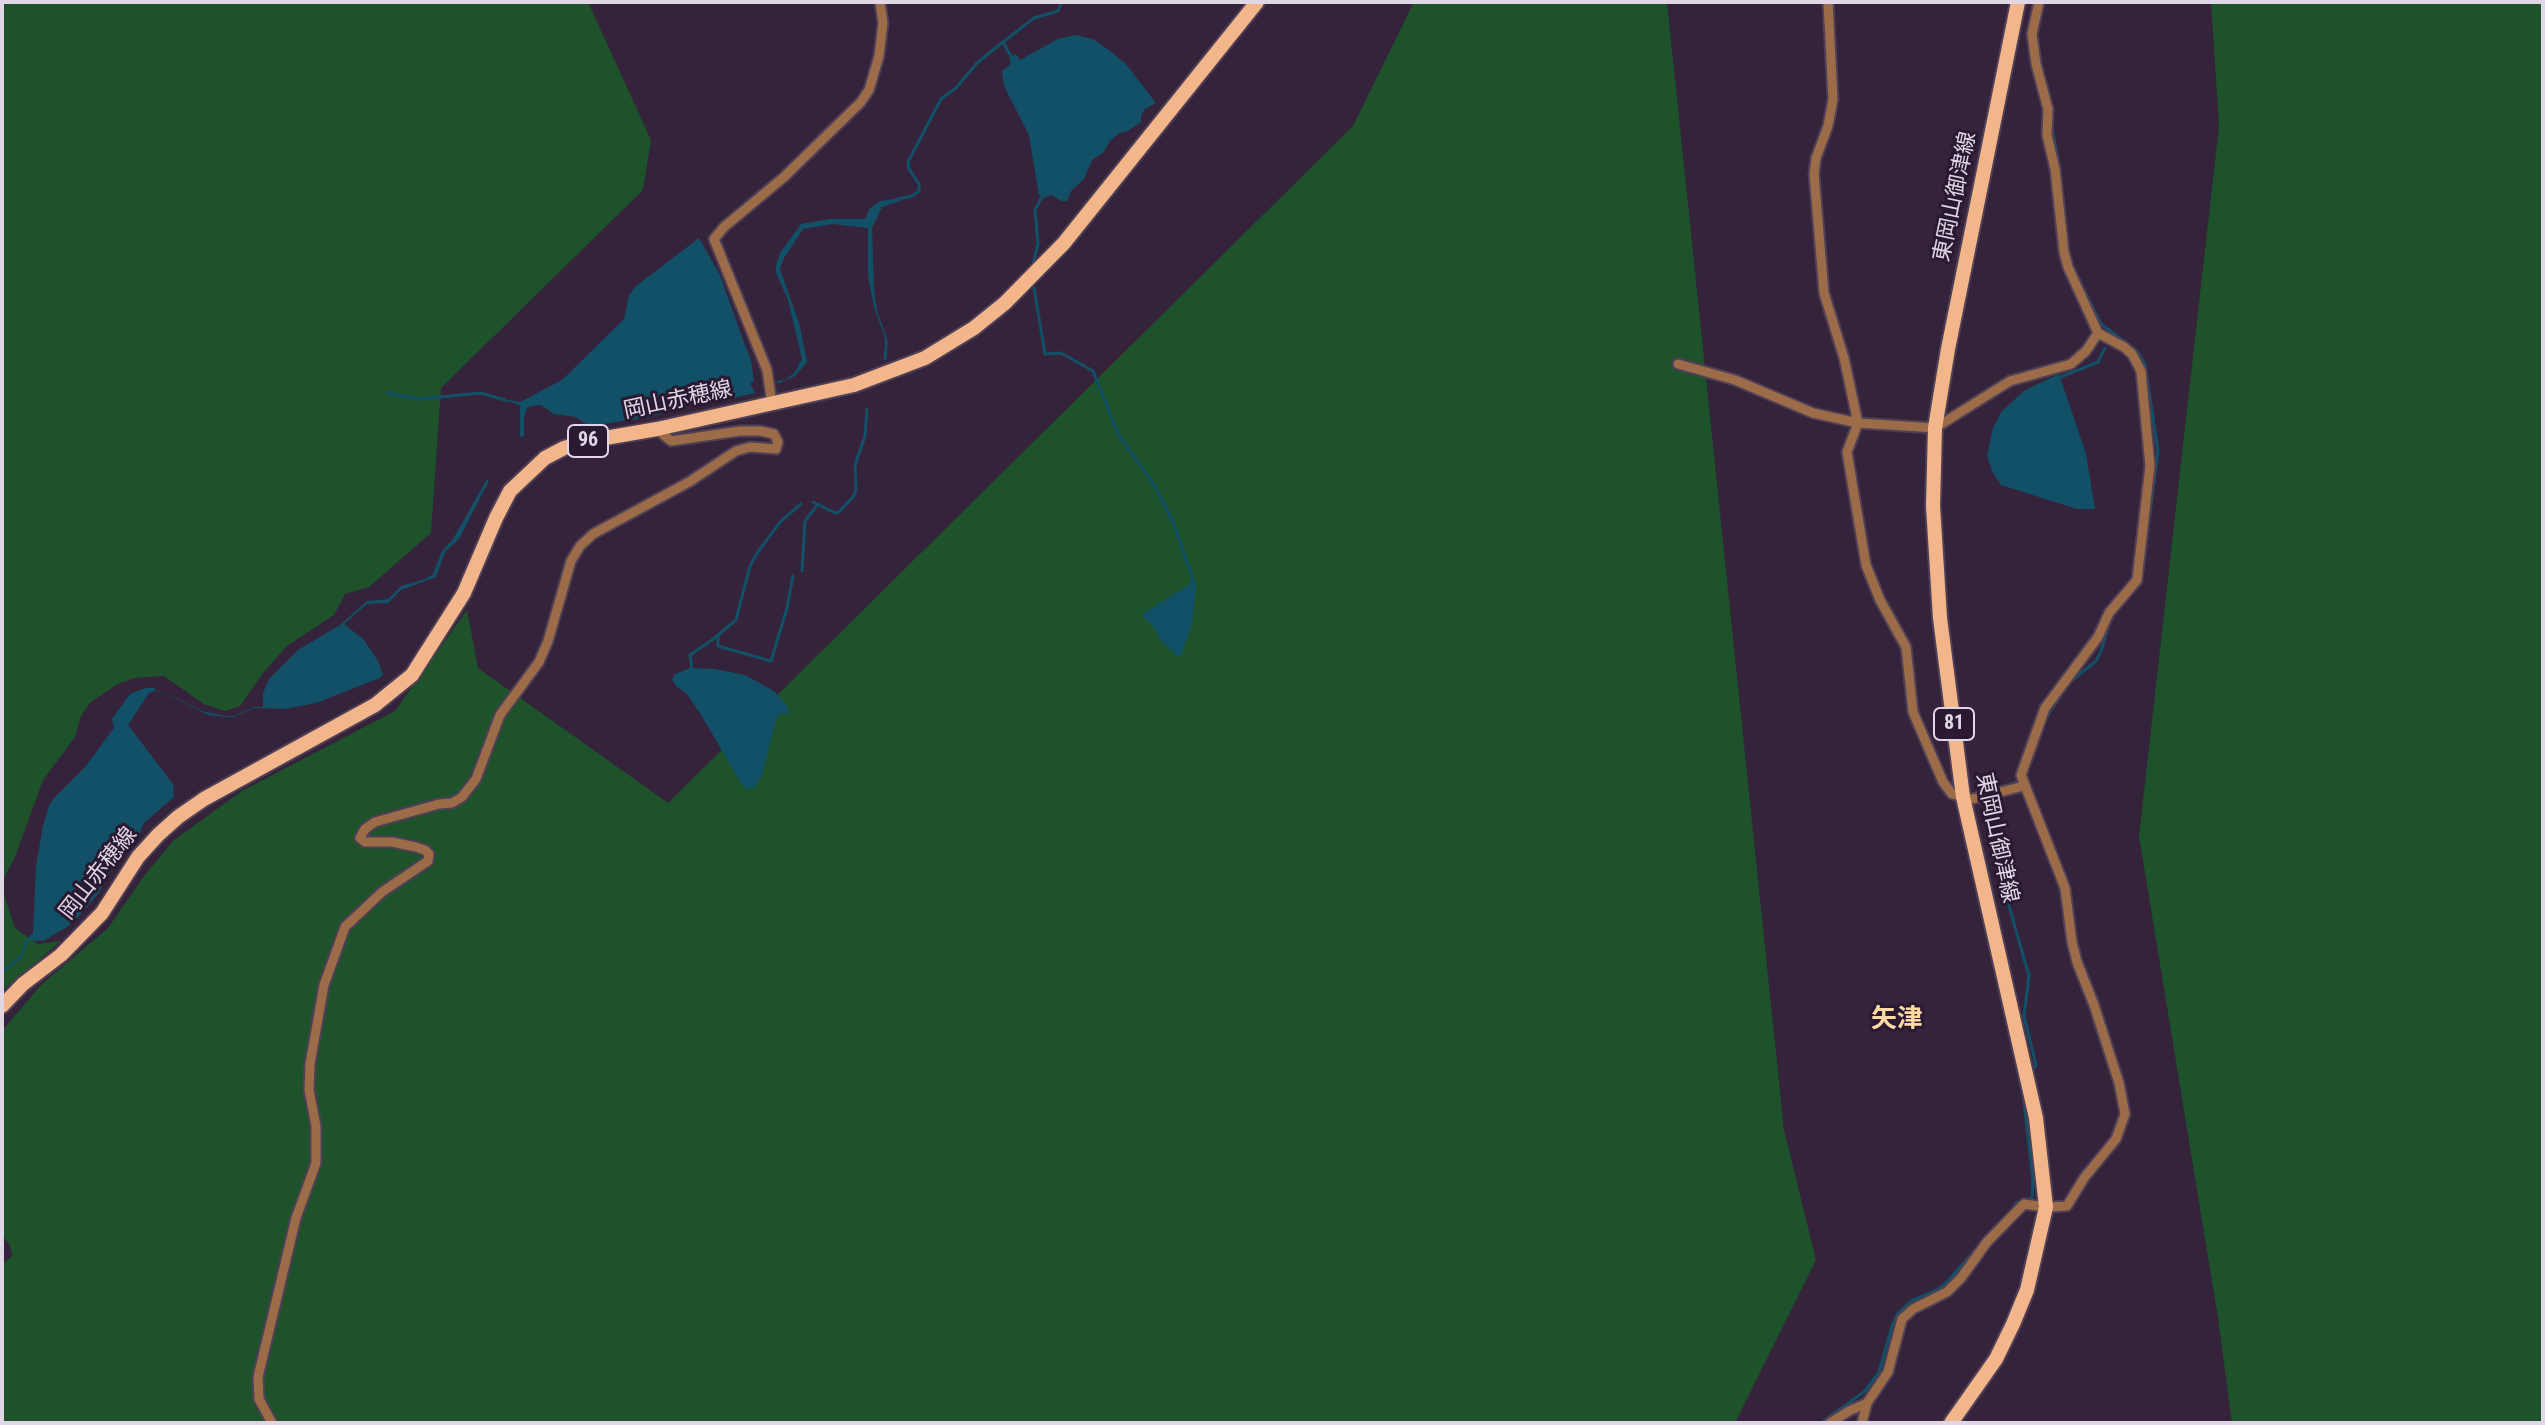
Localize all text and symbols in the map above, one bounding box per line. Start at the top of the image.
street label: 東岡山御津線 [1929,130,1983,264]
street label: 岡山赤穂線 [621,377,735,425]
road number: 96 [568,425,608,457]
road number: 81 [1934,708,1974,740]
street label: 東岡山御津線 [1969,771,2023,905]
street label: 岡山赤穂線 [55,823,143,925]
district label: 矢津 [1871,1004,1923,1036]

